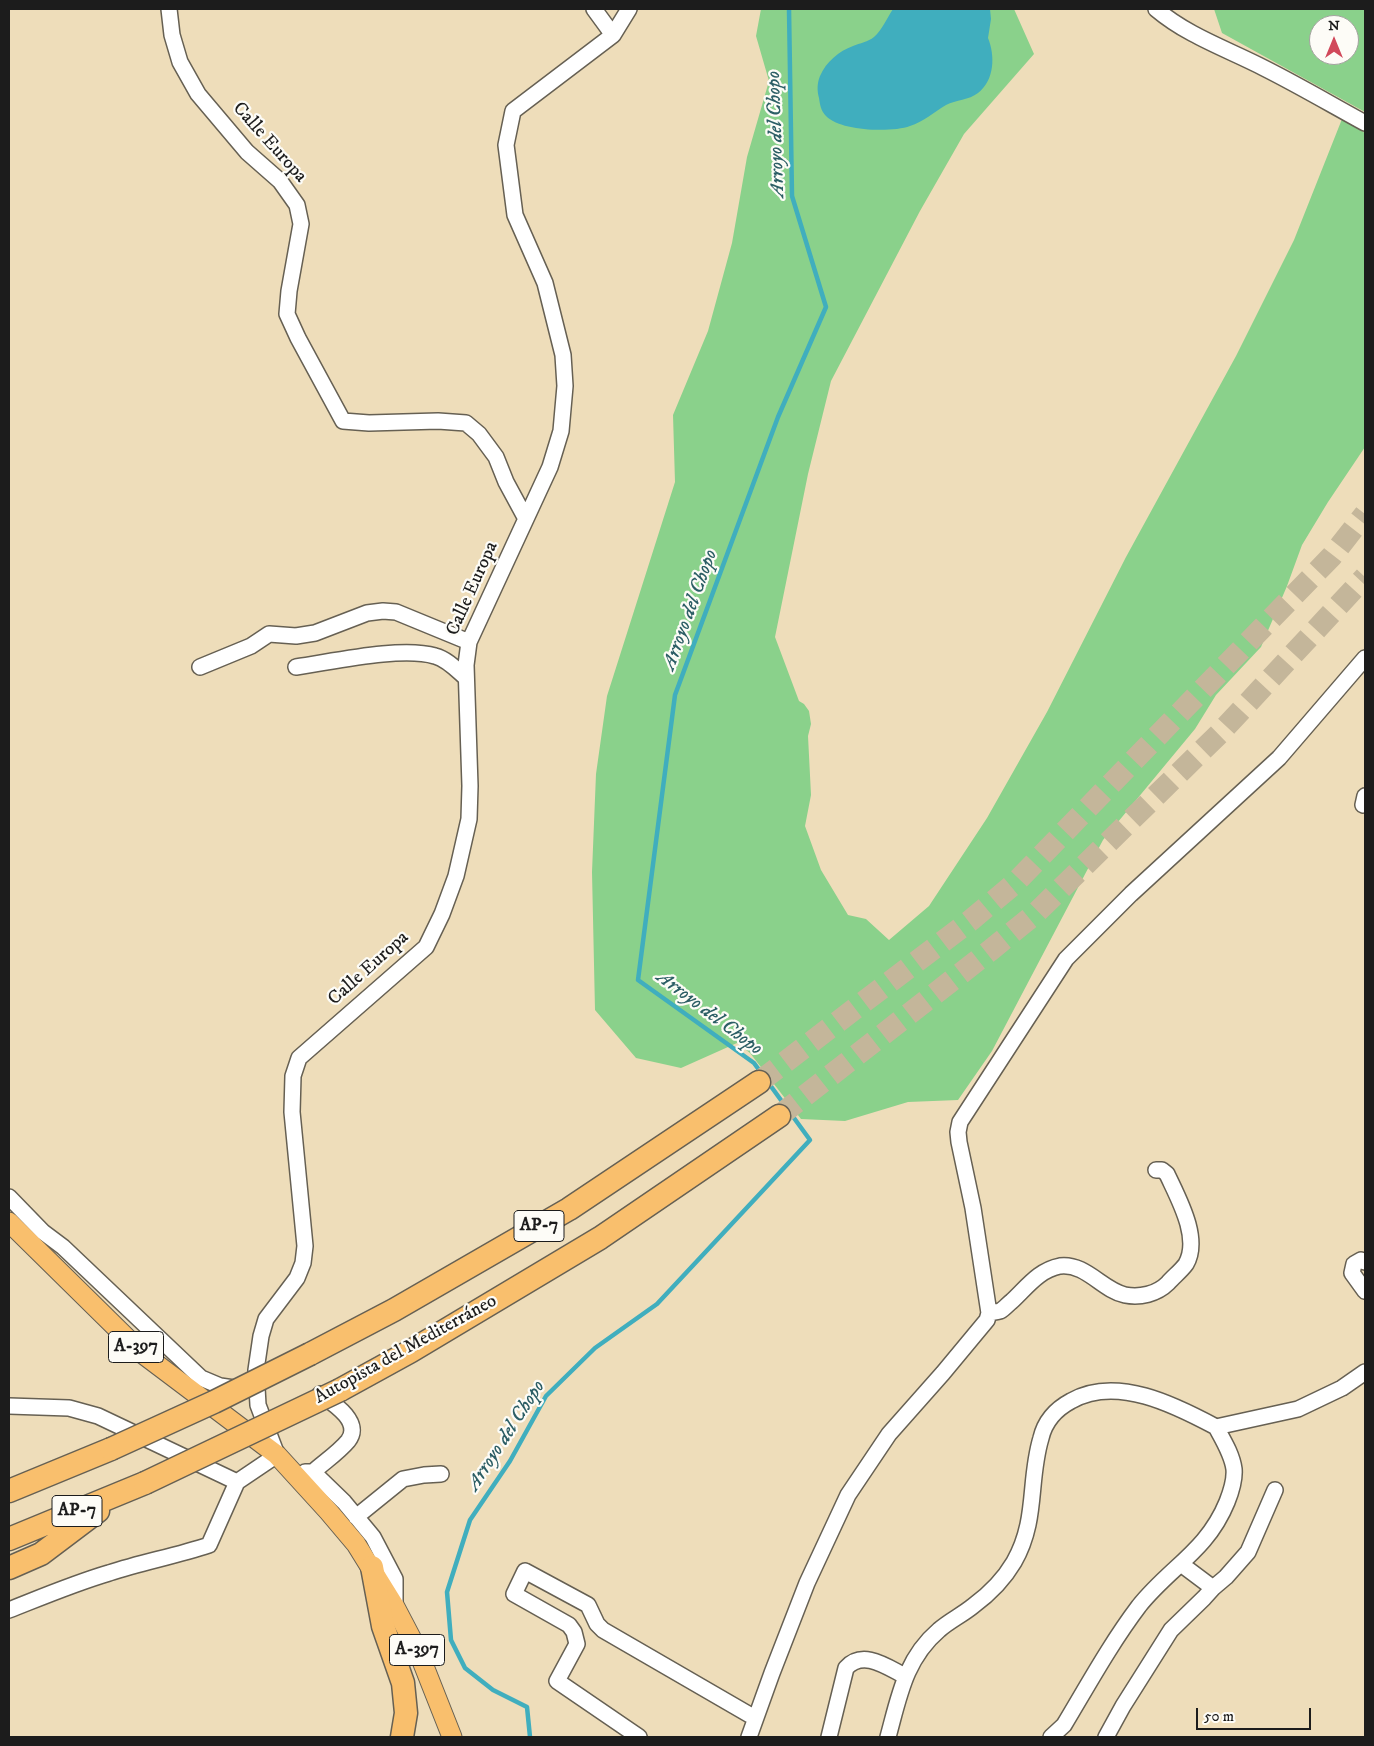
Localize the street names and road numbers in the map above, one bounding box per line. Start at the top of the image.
street label: Calle Europa [227,98,311,188]
street label: Calle Europa [442,538,504,640]
street label: Calle Europa [324,927,414,1011]
road number: AP-7 [514,1210,564,1242]
street label: Autopista del Mediterráneo [311,1290,501,1410]
road number: A-397 [108,1331,164,1362]
road number: AP-7 [52,1495,102,1526]
road number: A-397 [390,1634,444,1666]

